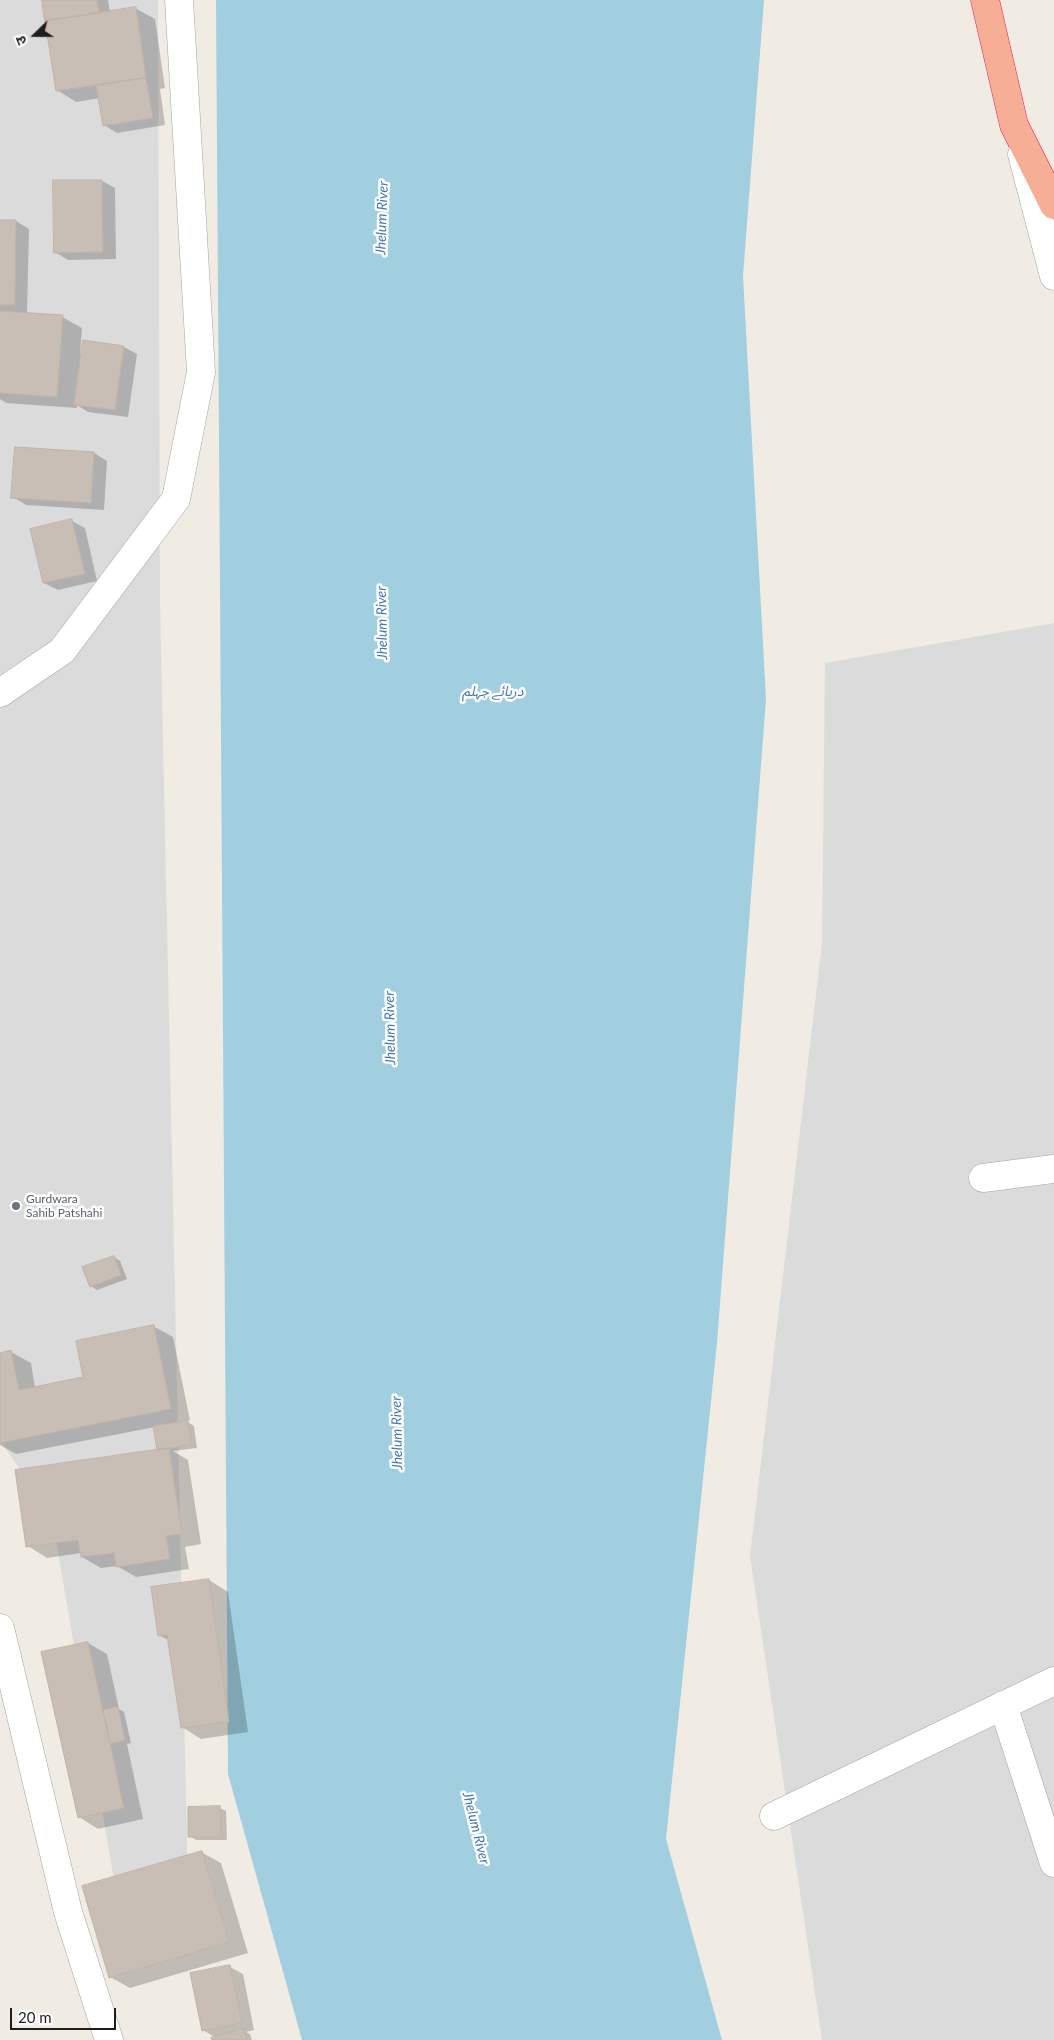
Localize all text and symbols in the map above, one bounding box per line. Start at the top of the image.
north arrow [10,10,60,60]
text: उ [11,34,30,48]
water label: Jhelum River [372,181,392,255]
water label: Jhelum River [373,586,391,660]
water label: دریائے جہلم [463,683,523,699]
water label: Jhelum River [381,991,399,1065]
place label: Gurdwara Sahib Patshahi [26,1192,102,1220]
marker: Gurdwara Sahib Patshahi [10,1200,22,1212]
water label: Jhelum River [388,1396,406,1470]
water label: Jhelum River [459,1790,493,1866]
scale bar [12,1998,119,2030]
text: 20 m [18,2008,52,2026]

